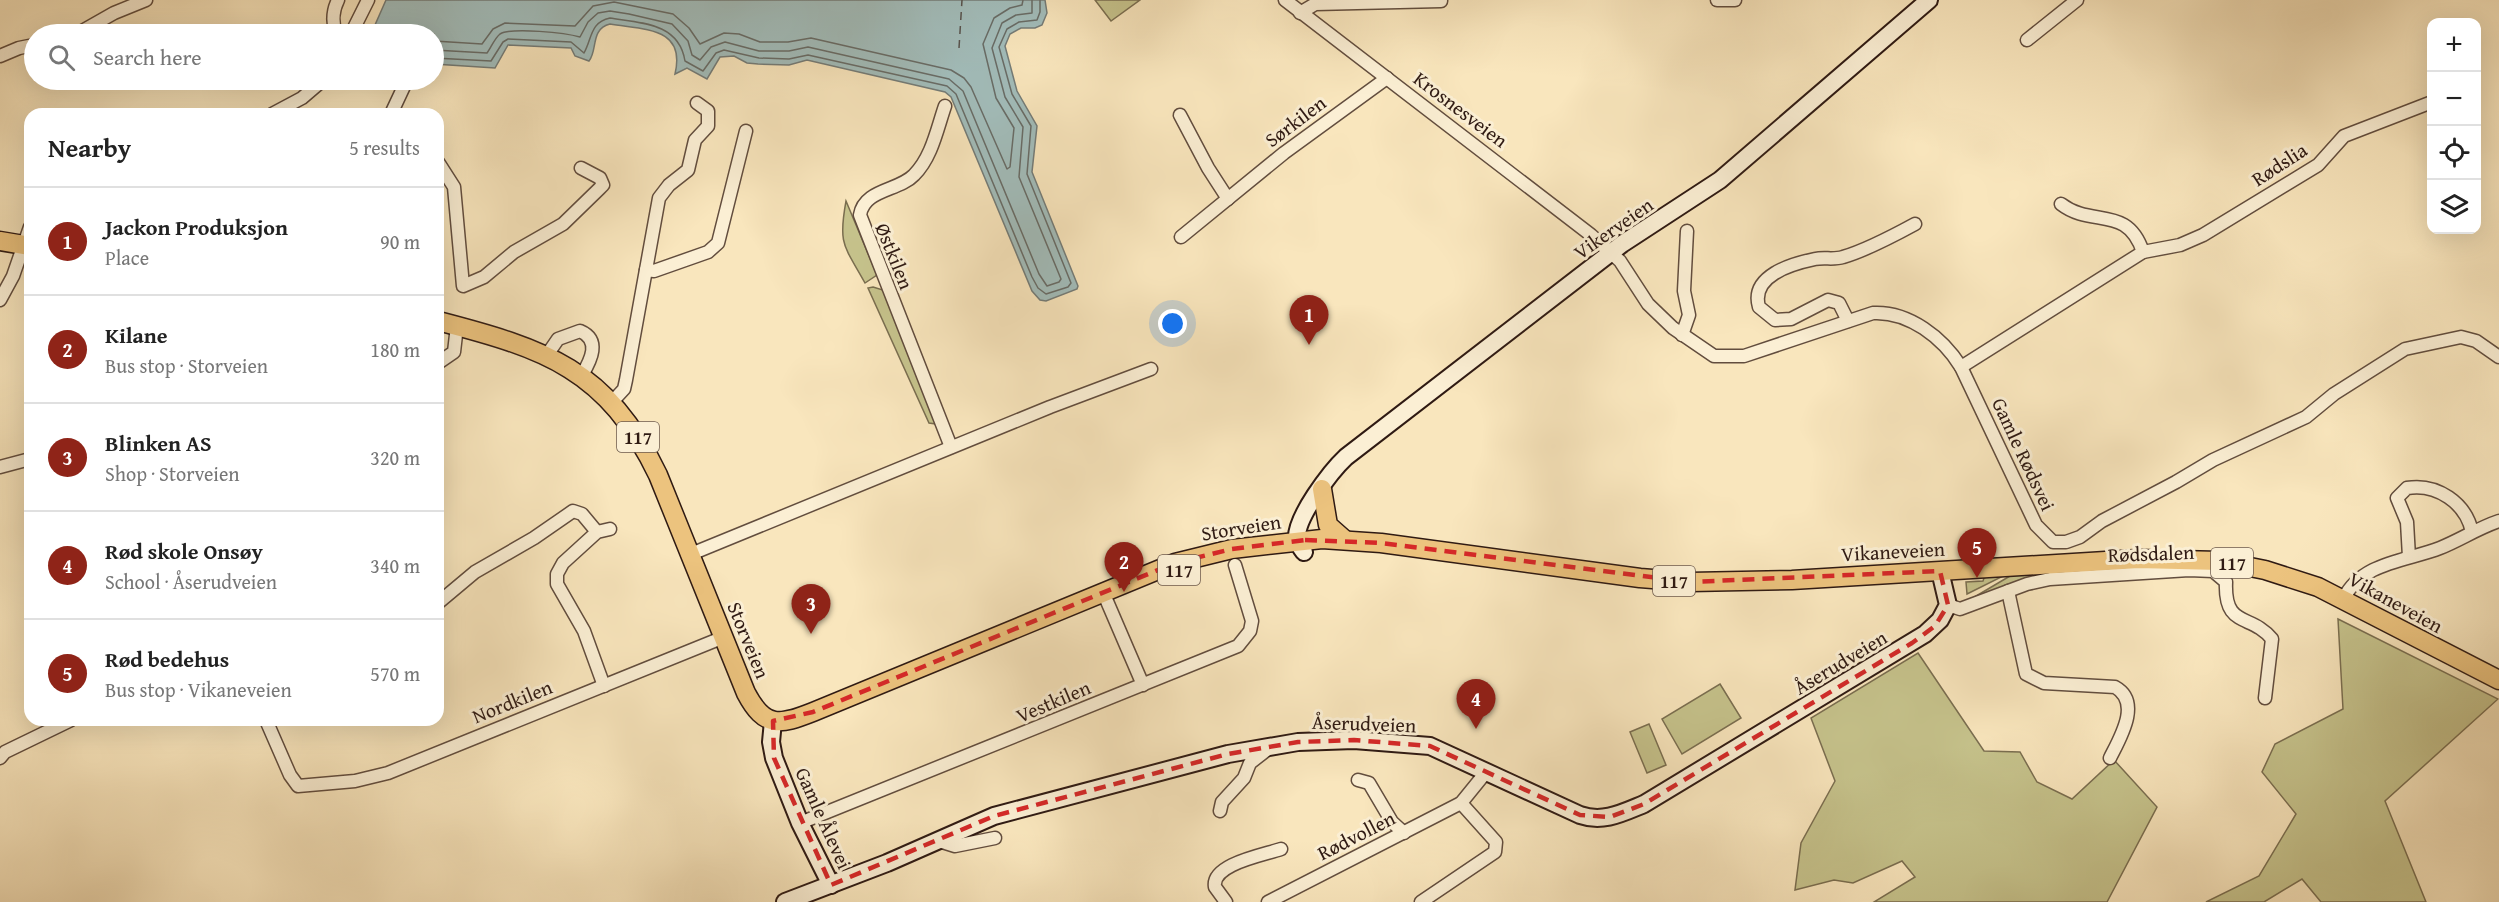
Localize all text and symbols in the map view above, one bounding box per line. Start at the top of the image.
map controls [2427,18,2481,234]
button: + [2427,18,2481,72]
search box [24,24,444,90]
icon: search [45,41,78,74]
text: Search here [93,41,202,73]
street label: Krosnesveien [1408,64,1514,154]
button: − [2427,72,2481,126]
street label: Sørkilen [1258,88,1332,154]
button: locate [2427,126,2481,180]
text: Nearby [48,128,131,167]
text: 5 results [349,133,420,162]
street label: Rødslia [2246,135,2313,193]
button: layers [2427,180,2481,234]
street label: Vikerveien [1567,190,1659,266]
text: Jackon Produksjon [105,211,288,243]
street label: Østkilen [869,219,921,293]
text: 1 [62,227,73,256]
text: 90 m [380,227,420,256]
text: Place [105,243,149,272]
pin: 1 [1290,296,1328,345]
your location [1158,309,1187,338]
text: Kilane [105,319,168,351]
text: 2 [62,335,73,364]
text: 180 m [370,335,420,364]
text: Bus stop · Storveien [105,351,268,380]
street label: Gamle Rødsvei [1985,393,2063,516]
road number: 117 [617,422,659,452]
text: Blinken AS [105,427,212,459]
text: 3 [62,443,73,472]
text: 320 m [370,443,420,472]
text: Shop · Storveien [105,459,240,488]
street label: Storveien [1199,506,1283,548]
pin: 5 [1958,528,1996,578]
street label: Vikaneveien [1840,534,1946,568]
text: Rød skole Onsøy [105,535,263,567]
street label: Rødsdalen [2107,537,2195,569]
pin: 2 [1104,542,1144,592]
road number: 117 [2211,548,2253,578]
text: 4 [62,551,73,580]
text: 340 m [370,551,420,580]
road number: 117 [1158,555,1200,585]
street label: Vikaneveien [2343,564,2449,640]
road number: 117 [1653,566,1695,596]
text: School · Åserudveien [105,567,277,596]
pin: 3 [792,584,830,634]
street label: Storveien [721,597,777,683]
street label: Åserudveien [1788,623,1892,701]
text: Rød bedehus [105,643,229,675]
text: 5 [62,659,73,688]
text: 570 m [370,659,420,688]
street label: Nordkilen [468,672,556,730]
street label: Vestkilen [1011,672,1095,730]
text: Bus stop · Vikaneveien [105,675,292,704]
pin: 4 [1456,680,1496,729]
street label: Åserudveien [1311,707,1417,739]
street label: Gamle Ålevei [789,762,859,874]
street label: Rødvollen [1312,803,1400,867]

